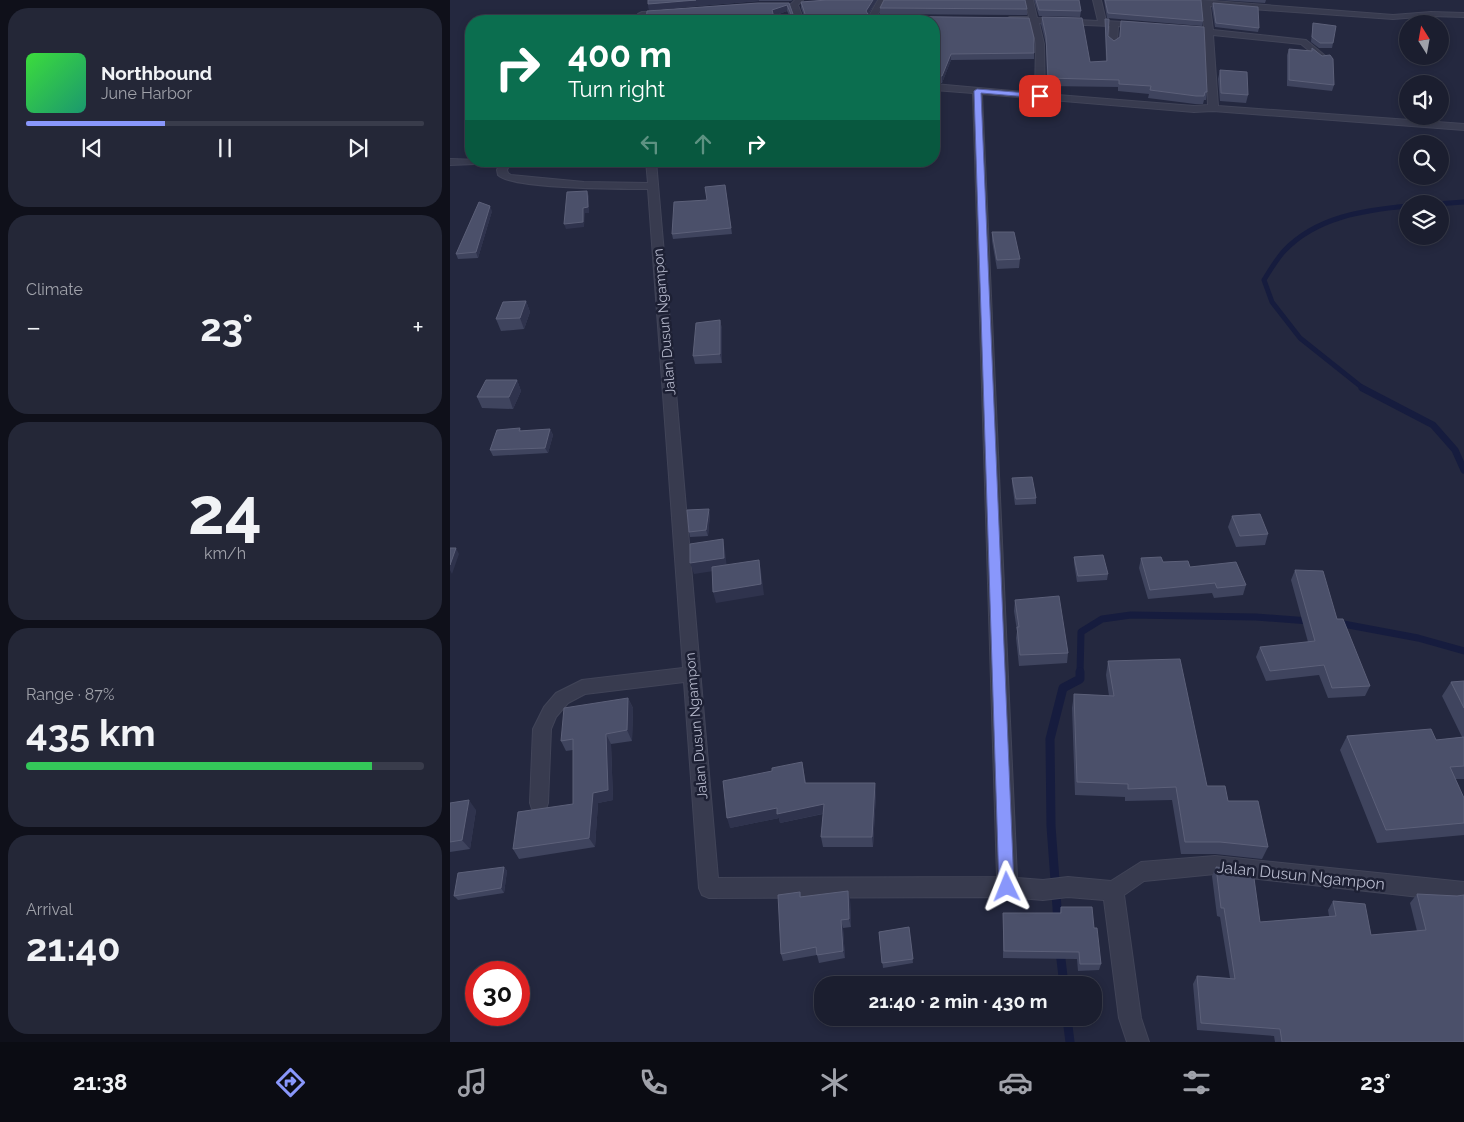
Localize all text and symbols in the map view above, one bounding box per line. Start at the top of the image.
north arrow [1399,15,1449,65]
map controls [1399,15,1449,245]
text: 400 m [568,34,672,75]
icon: right [485,35,550,100]
text: Northbound [101,62,212,84]
pin [1019,75,1061,117]
button: sound [1399,75,1449,125]
text: Turn right [568,76,665,102]
icon: arrive [1026,82,1054,110]
text: June Harbor [101,84,192,103]
icon: left [636,130,664,158]
icon: ahead [689,130,717,158]
icon: right [742,130,770,158]
icon: previous [78,134,106,162]
icon: pause [211,134,239,162]
icon: next [344,134,372,162]
button: search [1399,135,1449,185]
button: layers [1399,195,1449,245]
street label: Jalan Dusun Ngampon [650,248,678,396]
text: Climate [26,280,83,299]
text: 23° [200,305,253,350]
text: − [26,311,41,344]
text: + [412,311,424,344]
text: 24 [188,473,262,549]
text: km/h [204,544,246,563]
street label: Jalan Dusun Ngampon [682,652,710,800]
text: Range · 87% [26,685,114,704]
text: 435 km [26,710,156,755]
street label: Jalan Dusun Ngampon [1216,857,1386,894]
position arrow [980,860,1032,912]
text: Arrival [26,900,73,919]
text: 21:40 [26,925,121,970]
speed limit sign: 30 [465,961,530,1026]
text: 21:40 · 2 min · 430 m [869,990,1047,1012]
icon: directions [273,1065,308,1100]
icon: music [455,1065,490,1100]
icon: phone [636,1065,671,1100]
icon: climate [817,1065,852,1100]
icon: car [998,1065,1033,1100]
icon: filters [1179,1065,1214,1100]
text: 21:38 [73,1069,127,1095]
text: 23° [1360,1069,1391,1095]

